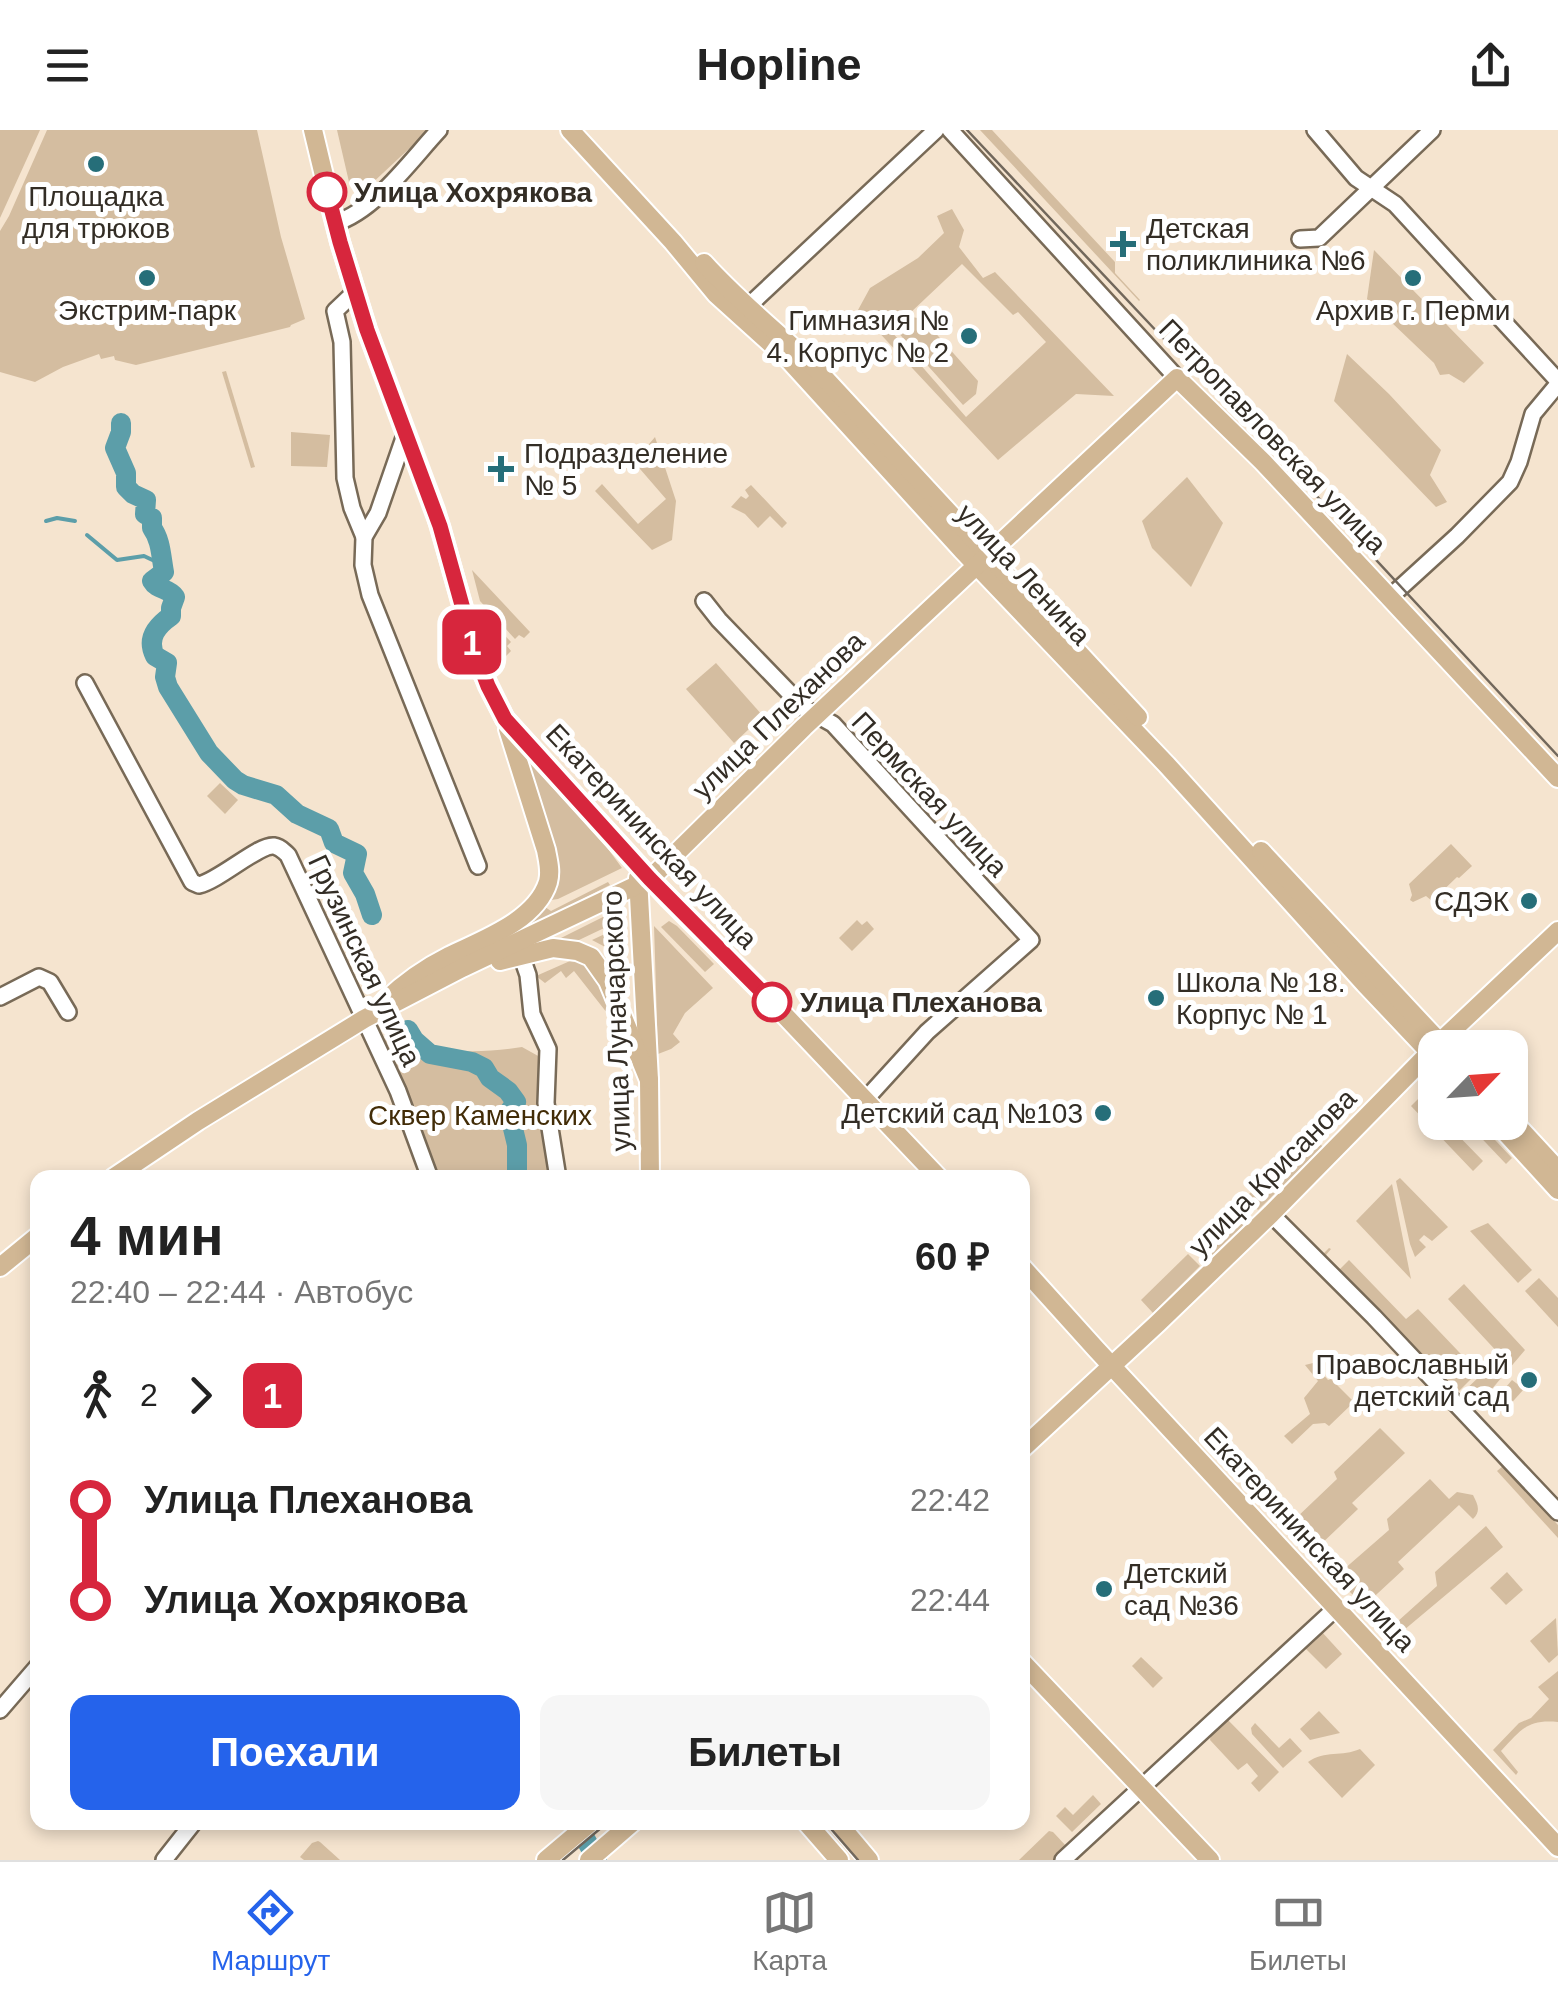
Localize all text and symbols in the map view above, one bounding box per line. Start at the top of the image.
icon: menu [40,38,95,93]
icon: share [1463,38,1518,93]
text: Hopline [697,39,862,90]
marker: Площадка для трюков [85,153,107,175]
marker: Улица Хохрякова [308,173,346,211]
place label: Улица Хохрякова [354,177,593,208]
place label: Площадка для трюков [22,181,170,244]
place label: Детская поликлиника №6 [1146,213,1366,276]
marker: Детская поликлиника №6 [1110,231,1136,257]
marker: Экстрим-парк [136,267,158,289]
marker: Архив г. Перми [1402,267,1424,289]
place label: Экстрим-парк [58,295,237,326]
place label: Архив г. Перми [1316,295,1510,326]
place label: Гимназия № 4. Корпус № 2 [766,305,949,368]
street label: Петропавловская улица [1153,313,1393,560]
marker: Гимназия № 4. Корпус № 2 [958,325,980,347]
place label: Подразделение № 5 [524,438,728,501]
marker: Подразделение № 5 [488,456,514,482]
street label: улица Ленина [951,498,1097,651]
line badge: 1 [440,610,504,674]
text: 1 [462,623,482,662]
street label: улица Плеханова [686,625,871,805]
street label: Пермская улица [846,706,1014,883]
street label: Екатерининская улица [540,718,764,955]
street label: Грузинская улица [302,850,427,1071]
place label: СДЭК [1434,886,1510,917]
street label: улица Луначарского [596,890,637,1152]
marker: СДЭК [1518,890,1540,912]
place label: Школа № 18. Корпус № 1 [1176,967,1346,1030]
marker: Улица Плеханова [753,983,791,1021]
place label: Улица Плеханова [800,987,1042,1018]
marker: Школа № 18. Корпус № 1 [1145,987,1167,1009]
north arrow [1418,1030,1528,1140]
map controls [1418,1030,1528,1140]
street label: улица Крисанова [1183,1082,1362,1262]
place label: Детский сад №103 [841,1098,1083,1129]
park label: Сквер Каменских [368,1100,592,1131]
marker: Детский сад №103 [1092,1102,1114,1124]
text: 4 мин [70,1205,224,1267]
text: 60 ₽ [915,1236,990,1278]
text: 22:40 – 22:44 · Автобус [70,1274,413,1310]
place label: Православный детский сад [1316,1349,1509,1412]
icon: walk [70,1368,125,1423]
icon: forward [173,1368,228,1423]
marker: Православный детский сад [1518,1369,1540,1391]
text: 1 [263,1376,282,1415]
text: 2 [140,1377,158,1413]
street label: Екатерининская улица [1198,1421,1422,1658]
text: Улица Плеханова [144,1479,472,1521]
text: 22:42 [910,1482,990,1518]
place label: Детский сад №36 [1124,1558,1239,1621]
marker: Детский сад №36 [1093,1578,1115,1600]
text: Улица Хохрякова [144,1579,467,1621]
text: 22:44 [910,1582,990,1618]
button: Поехали [70,1695,520,1810]
button: Билеты [540,1695,990,1810]
tab: Маршрут [211,1885,330,1977]
tab: Карта [752,1885,827,1977]
tab: Билеты [1249,1885,1347,1977]

